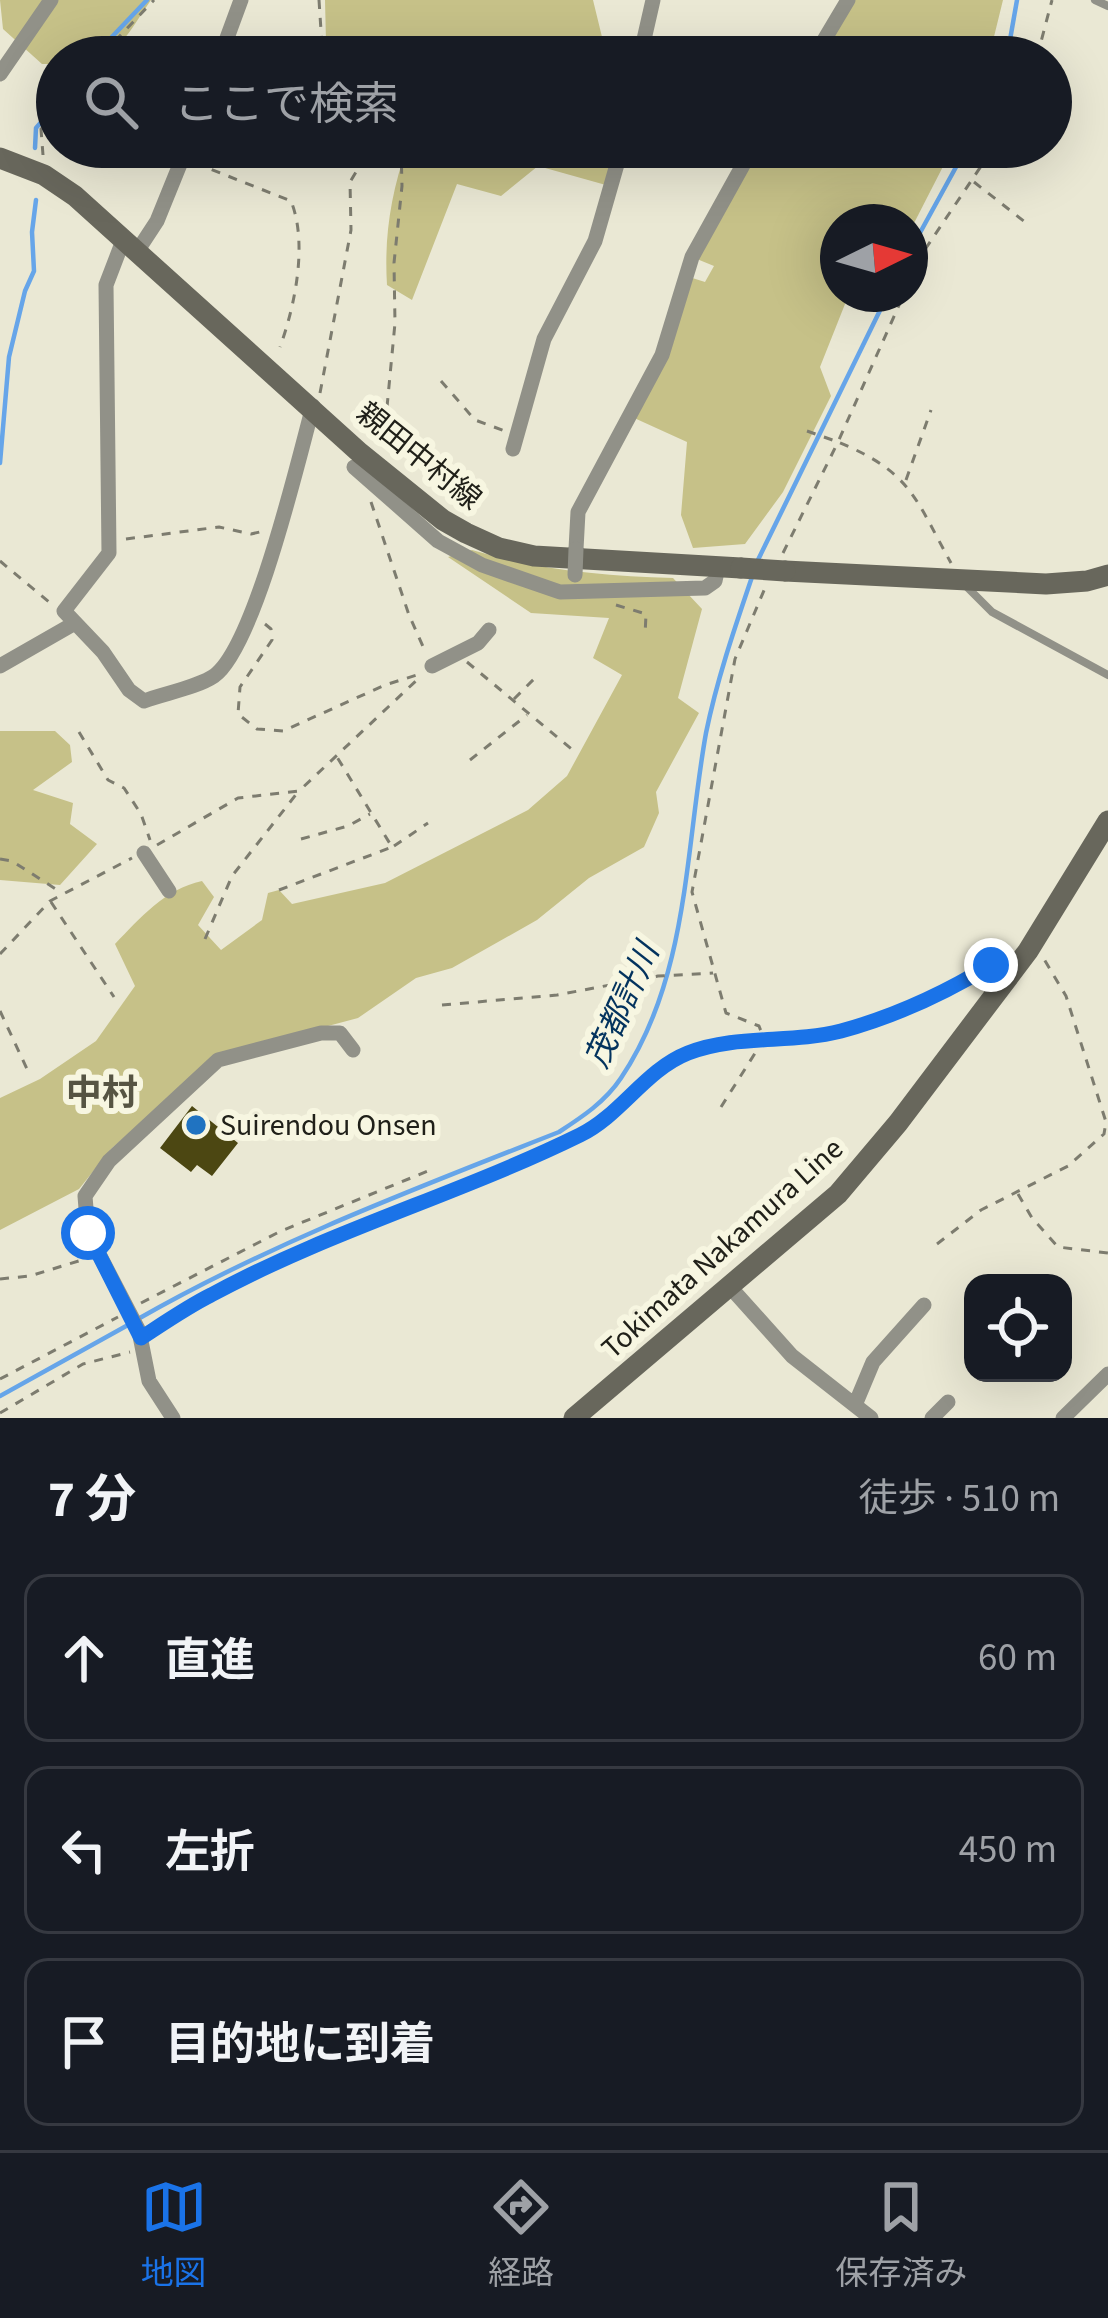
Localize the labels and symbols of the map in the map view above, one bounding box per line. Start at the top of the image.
north arrow [820,204,928,312]
street label: 親田中村線 [347,392,491,520]
water label: 茂都計川 [574,933,672,1075]
route end [964,938,1018,992]
district label: 中村 [66,1068,138,1119]
place label: Suirendou Onsen [220,1104,437,1147]
marker: Suirendou Onsen [183,1112,209,1138]
street label: Tokimata Nakamura Line [592,1128,853,1369]
route start [61,1206,115,1260]

